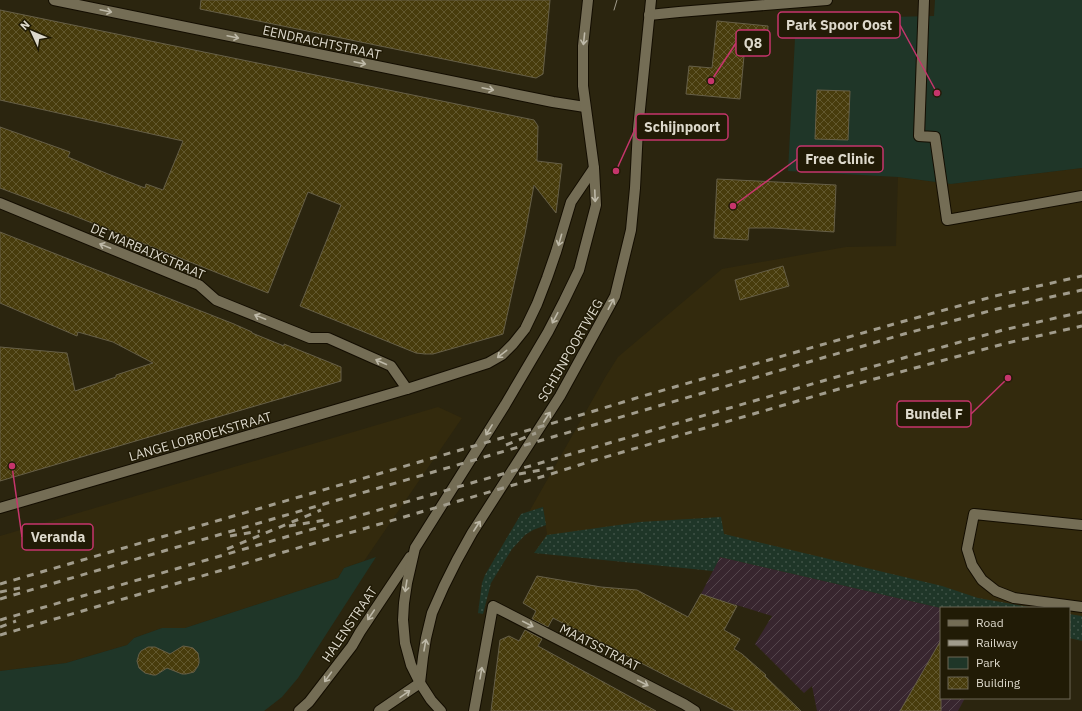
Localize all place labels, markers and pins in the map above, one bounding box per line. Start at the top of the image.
callout: Park Spoor Oost [778,12,900,38]
callout: Q8 [736,30,770,56]
callout: Schijnpoort [636,114,728,140]
callout: Free Clinic [797,146,883,172]
callout: Bundel F [897,401,971,427]
callout: Veranda [22,524,93,550]

